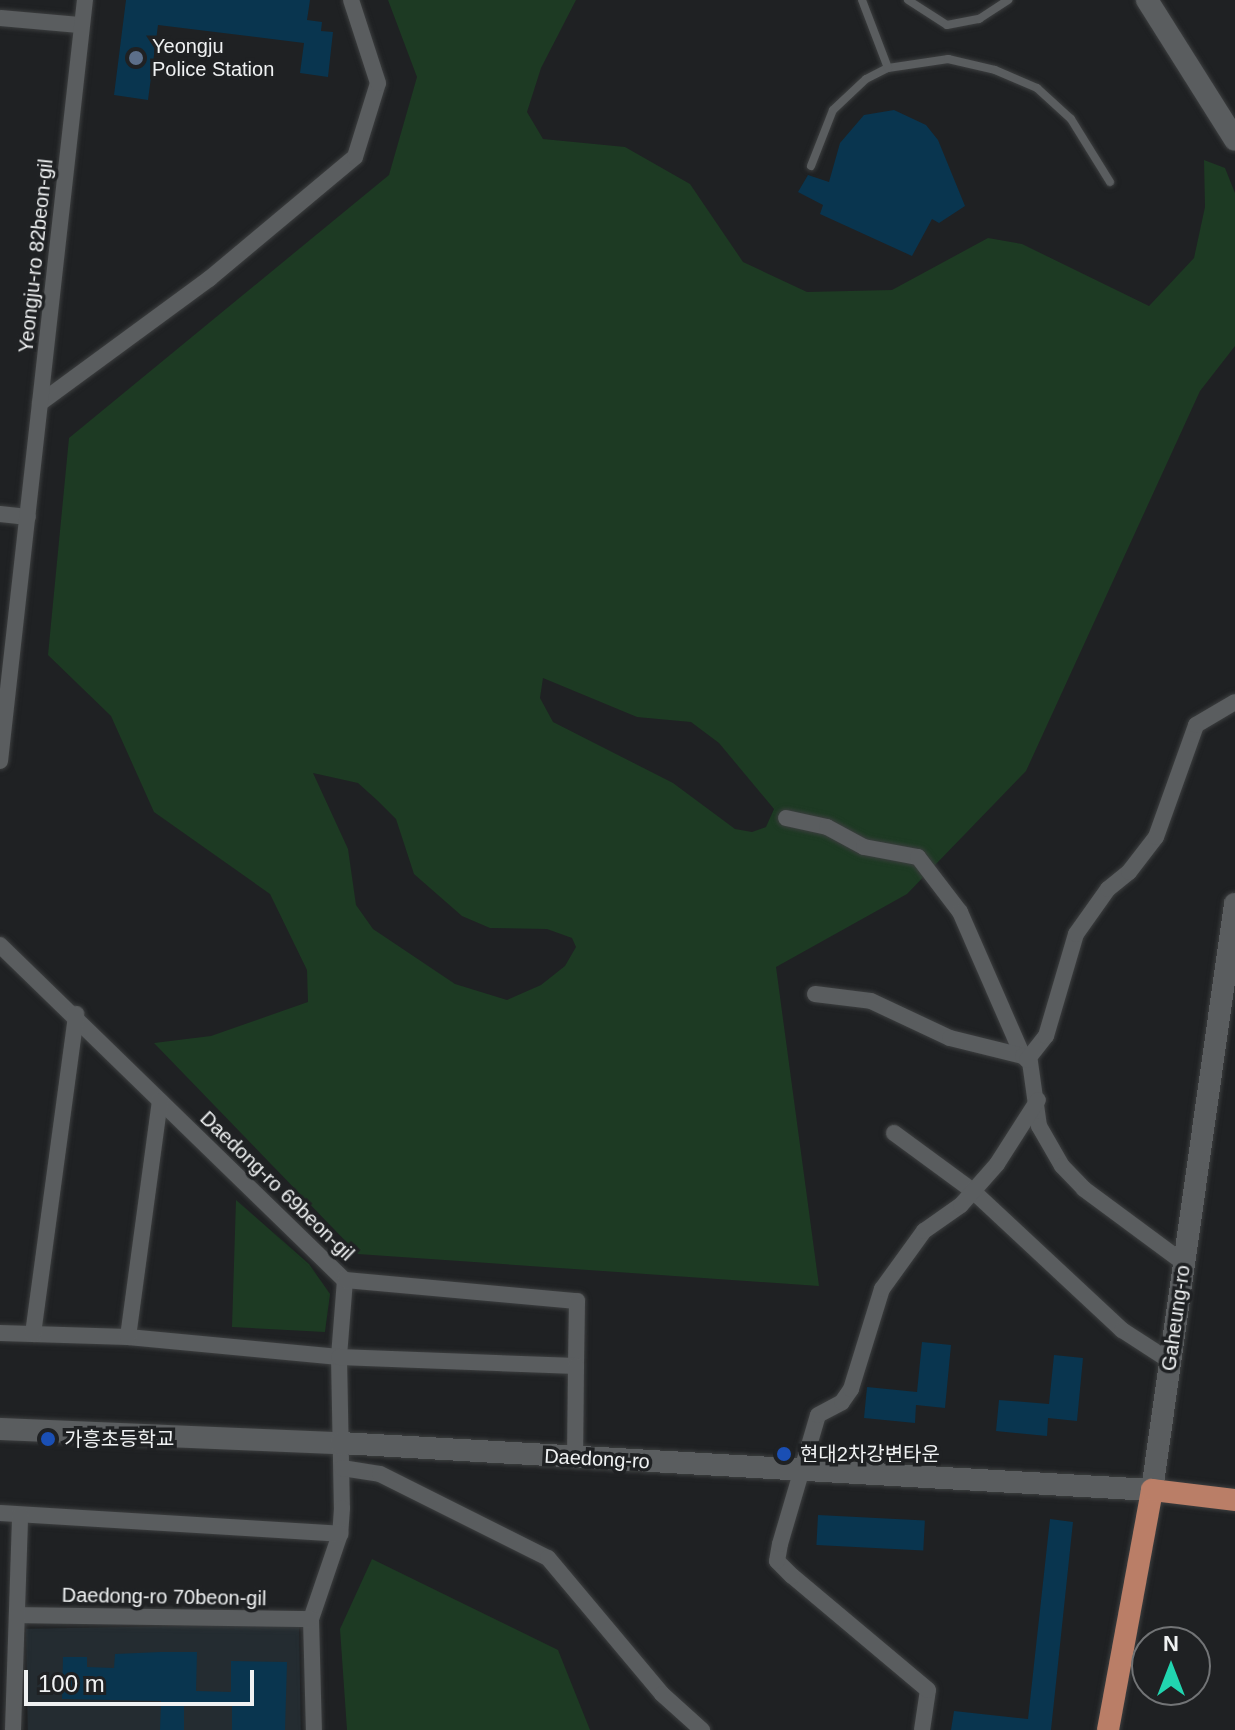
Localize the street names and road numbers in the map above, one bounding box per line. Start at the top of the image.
street label: Yeongju-ro 82beon-gil [14,158,58,354]
street label: Daedong-ro 69beon-gil [195,1106,359,1266]
street label: Gaheung-ro [1157,1263,1195,1373]
street label: Daedong-ro [544,1444,650,1474]
street label: Daedong-ro 70beon-gil [62,1583,266,1611]

